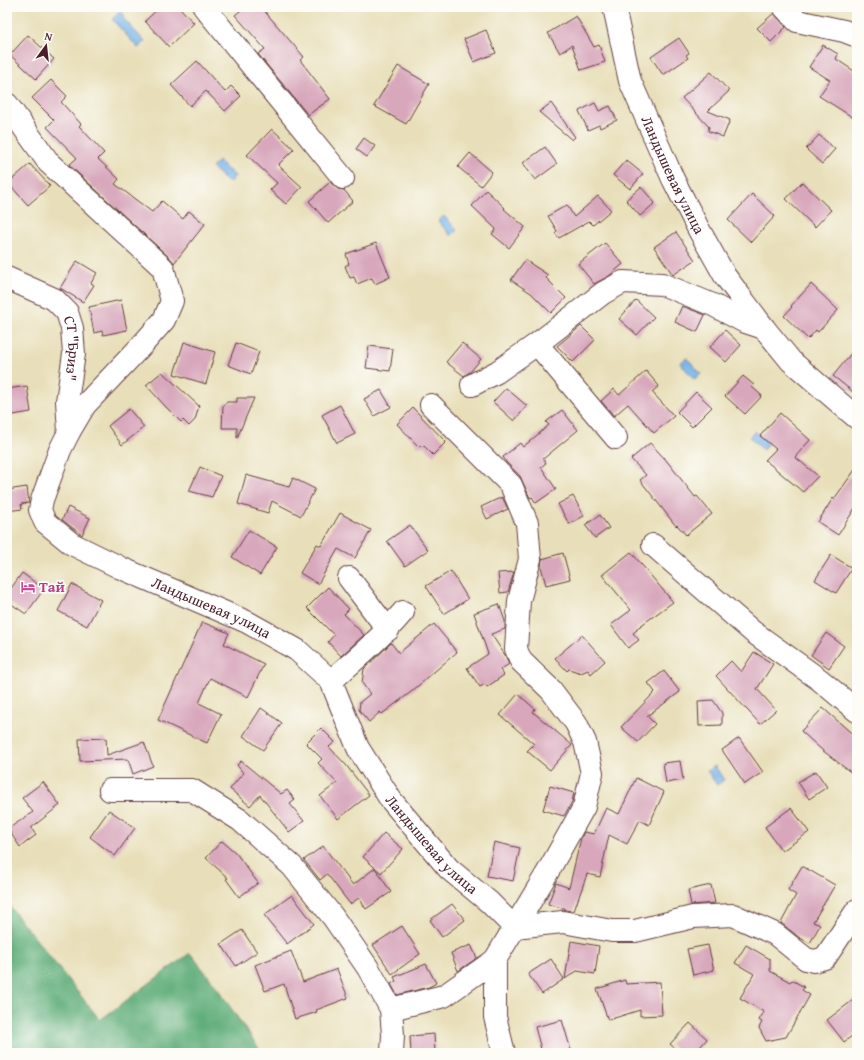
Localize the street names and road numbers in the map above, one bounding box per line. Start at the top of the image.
street label: Ландышевая улица [637,112,711,238]
street label: СТ "Бриз" [59,313,85,382]
street label: Ландышевая улица [149,571,275,644]
street label: Ландышевая улица [381,790,483,899]

